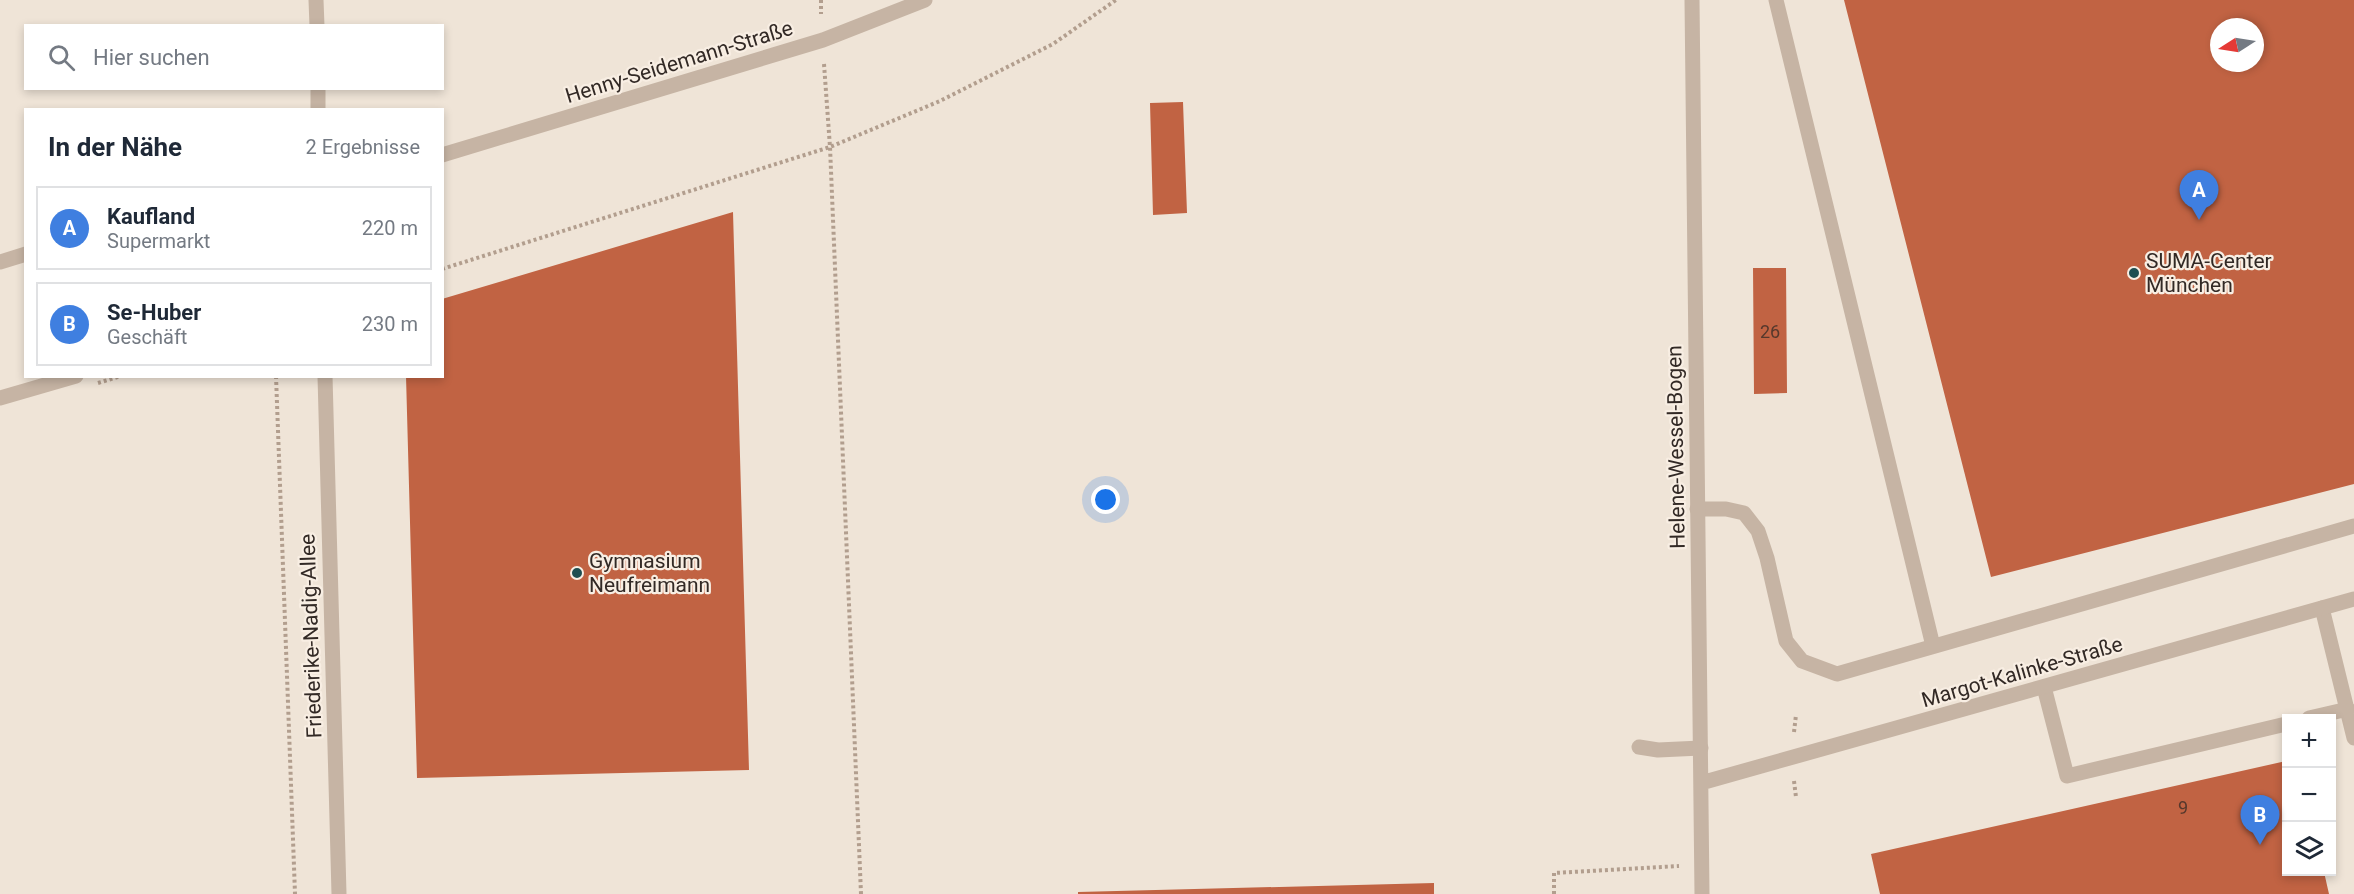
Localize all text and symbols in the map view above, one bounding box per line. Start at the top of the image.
street label: Henny-Seidemann-Straße [562,16,796,108]
north arrow [2210,18,2264,72]
search box [24,24,444,90]
icon: search [45,41,78,74]
text: Hier suchen [93,45,210,70]
text: In der Nähe [48,132,182,162]
text: 2 Ergebnisse [306,135,420,159]
pin: A [2180,170,2218,220]
text: Kaufland [107,204,195,229]
text: A [63,216,76,240]
text: 220 m [362,216,418,240]
text: Supermarkt [107,229,210,253]
place label: SUMA-Center München [2146,249,2272,297]
marker: SUMA-Center München [2127,266,2141,280]
text: Se-Huber [107,300,201,325]
text: B [63,312,76,336]
text: 230 m [362,312,418,336]
house number: 26 [1760,321,1780,342]
text: Geschäft [107,325,187,349]
street label: Helene-Wessel-Bogen [1662,345,1690,549]
your location [1091,485,1120,514]
street label: Friederike-Nadig-Allee [295,533,327,739]
place label: Gymnasium Neufreimann [589,549,710,597]
marker: Gymnasium Neufreimann [570,566,584,580]
street label: Margot-Kalinke-Straße [1919,632,2125,712]
map controls [2282,714,2336,876]
button: + [2282,714,2336,768]
button: − [2282,768,2336,822]
pin: B [2240,796,2280,845]
house number: 9 [2178,797,2188,818]
button: layers [2282,822,2336,876]

